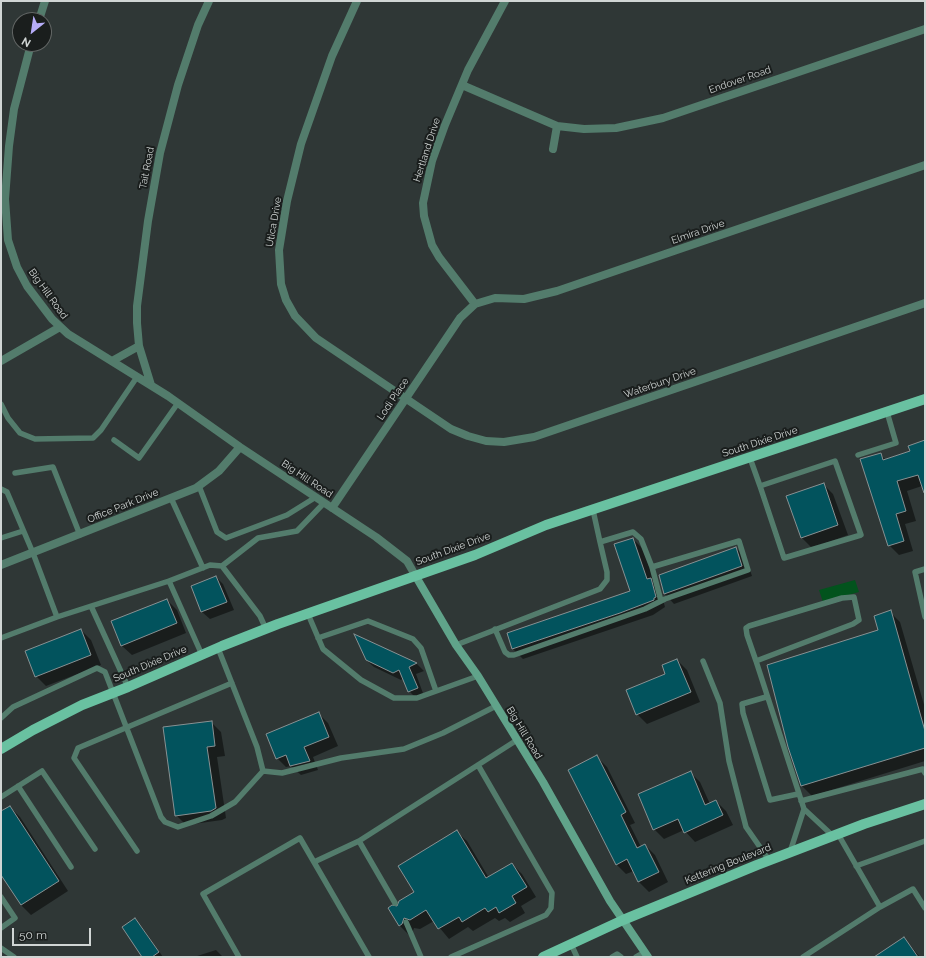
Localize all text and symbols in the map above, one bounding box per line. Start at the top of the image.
north arrow [12,12,52,52]
text: N [19,34,33,50]
street label: Endover Road [707,64,773,96]
street label: Hertland Drive [411,116,443,184]
street label: Tait Road [137,146,157,190]
street label: Utica Drive [264,196,284,248]
street label: Elmira Drive [670,217,726,247]
street label: Big Hill Road [26,267,70,321]
street label: Waterbury Drive [622,365,698,401]
street label: Lodi Place [375,376,411,422]
street label: South Dixie Drive [721,424,799,460]
street label: Big Hill Road [279,457,335,501]
street label: Office Park Drive [86,486,160,526]
street label: South Dixie Drive [414,530,492,568]
street label: South Dixie Drive [112,643,188,685]
street label: Big Hill Road [504,705,544,761]
street label: Kettering Boulevard [683,841,773,887]
scale bar [14,920,93,946]
text: 50 m [19,928,47,942]

